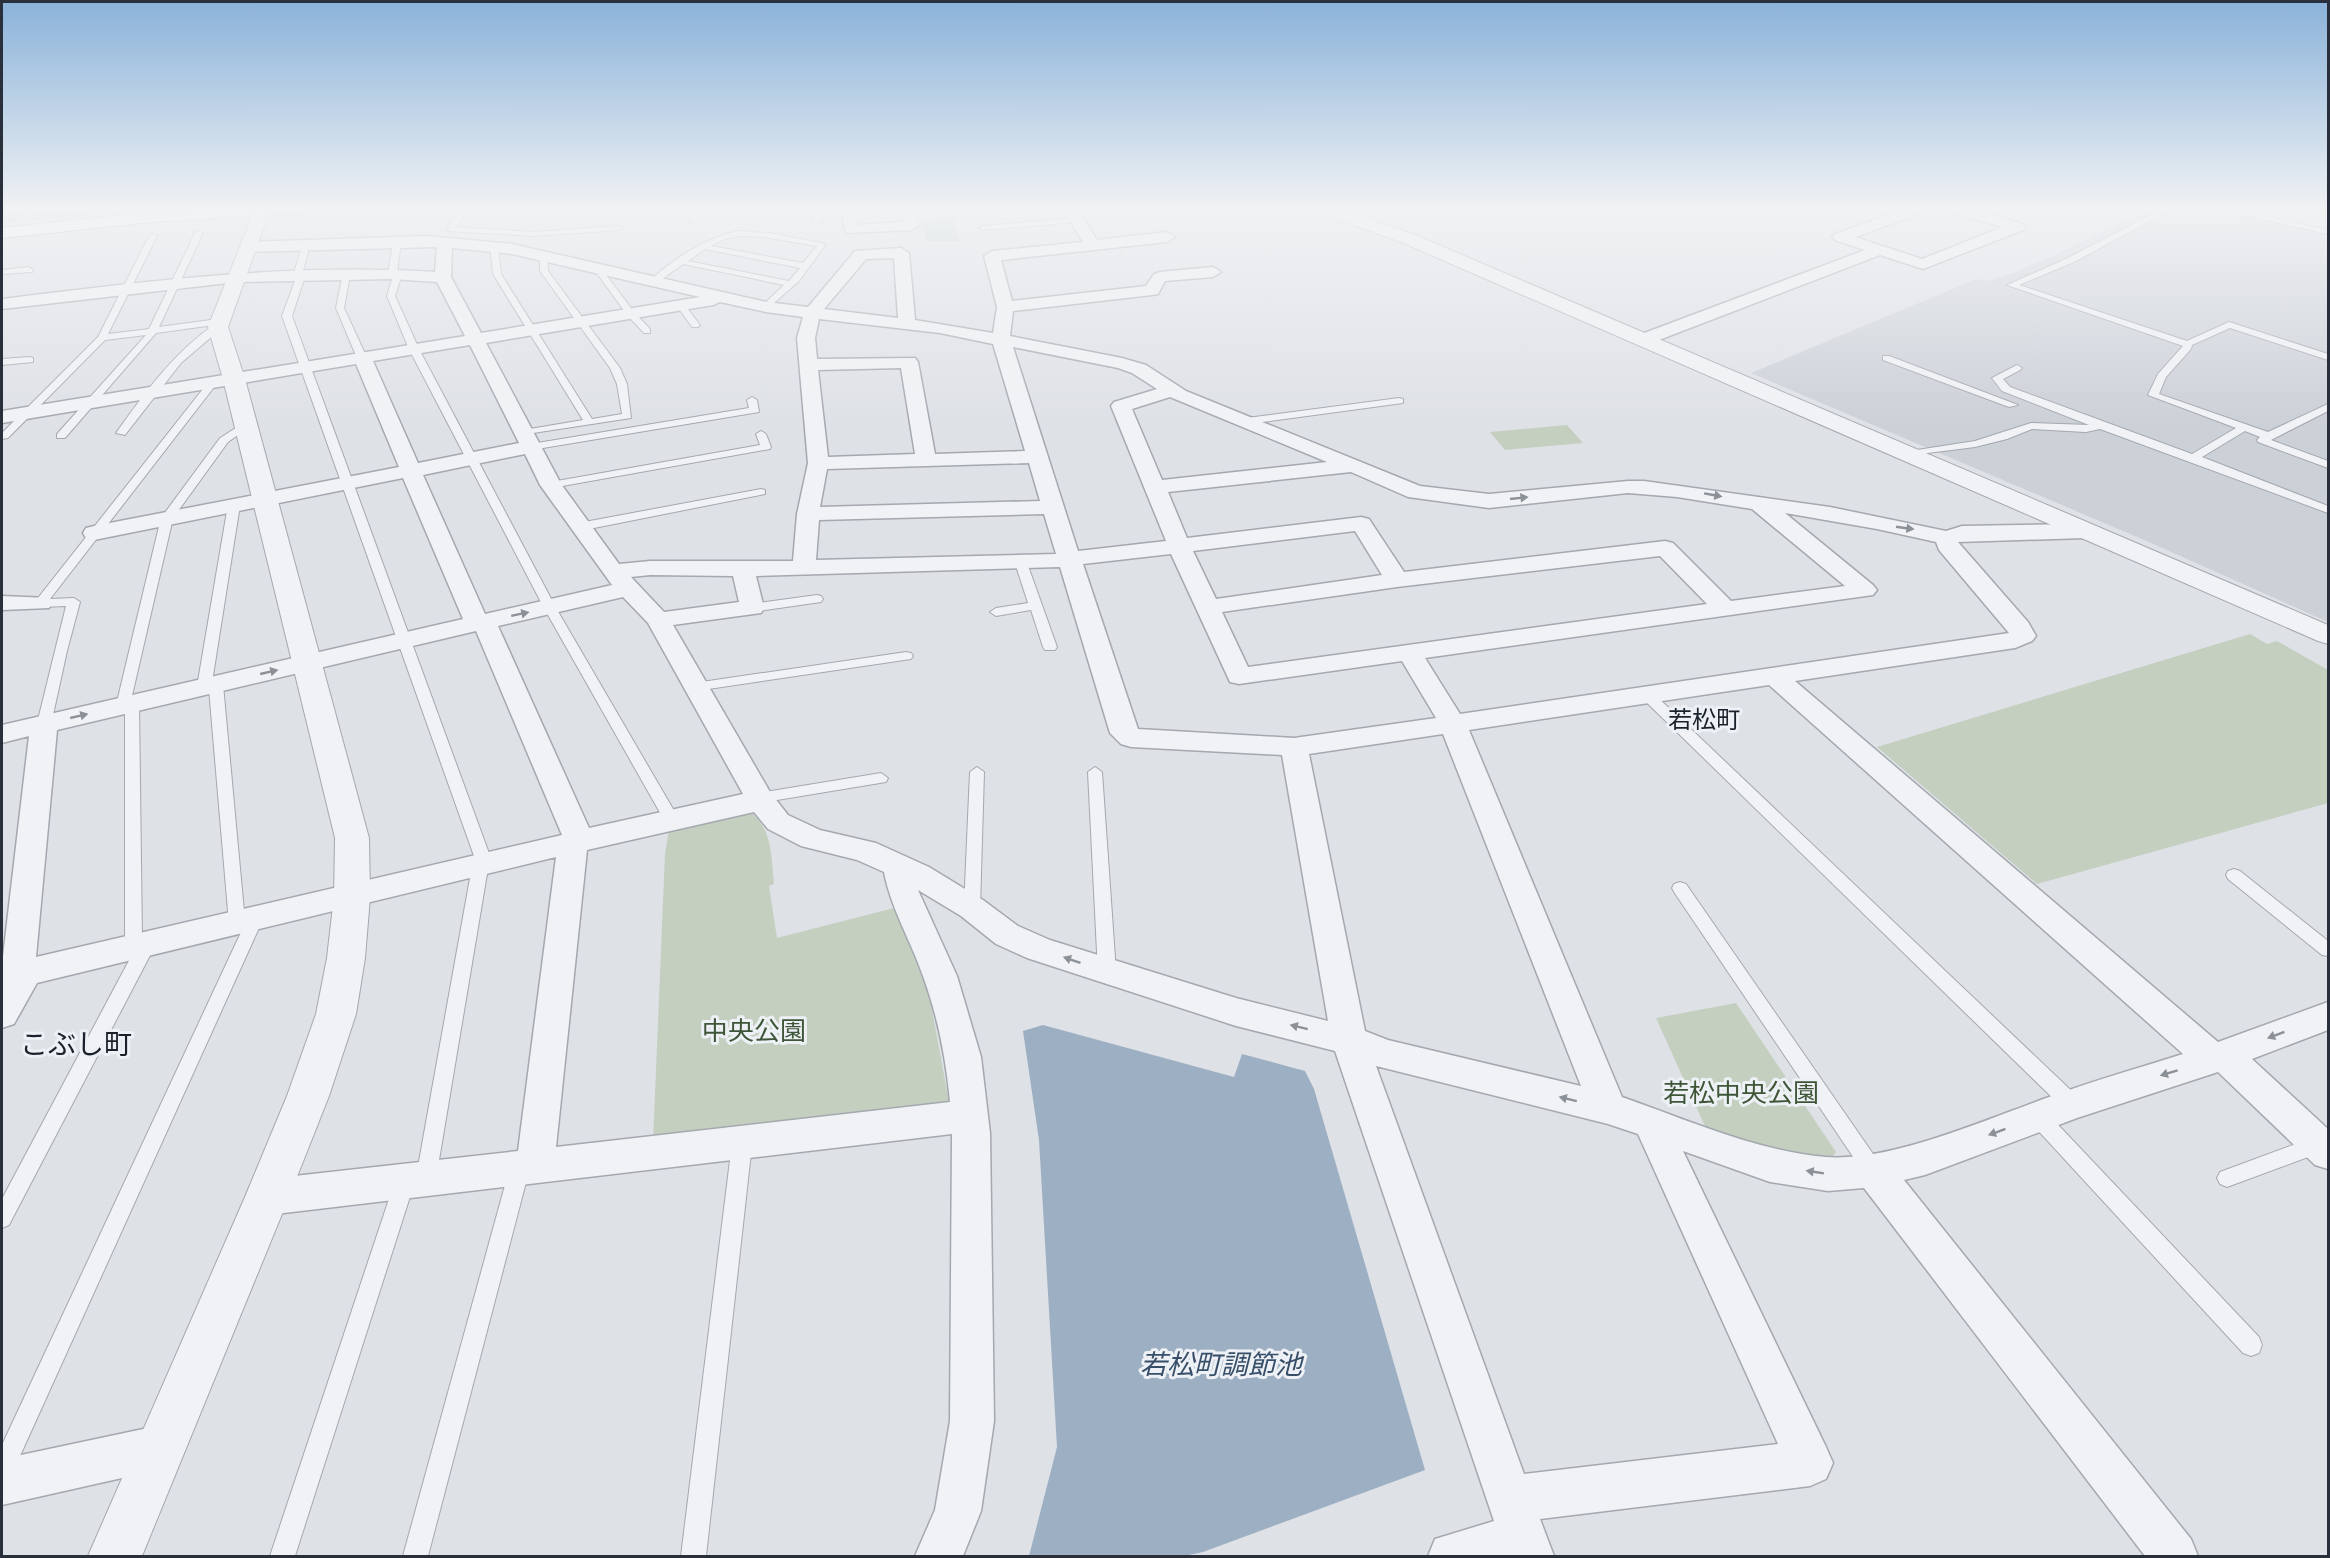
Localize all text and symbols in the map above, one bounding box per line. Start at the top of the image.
one-way arrow [1704,491,1723,500]
one-way arrow [1510,493,1529,503]
one-way arrow [1896,524,1915,533]
one-way arrow [511,609,530,618]
one-way arrow [260,666,278,676]
district label: 若松町 [1668,706,1740,735]
one-way arrow [70,711,88,721]
one-way arrow [1062,954,1080,964]
park label: 中央公園 [702,1017,806,1048]
one-way arrow [1289,1022,1308,1032]
district label: こぶし町 [20,1029,132,1062]
one-way arrow [2267,1031,2285,1041]
one-way arrow [2160,1069,2178,1078]
park label: 若松中央公園 [1663,1079,1819,1110]
one-way arrow [1559,1093,1577,1103]
one-way arrow [1988,1127,2006,1137]
one-way arrow [1805,1167,1824,1176]
water label: 若松町調節池 [1140,1350,1305,1382]

